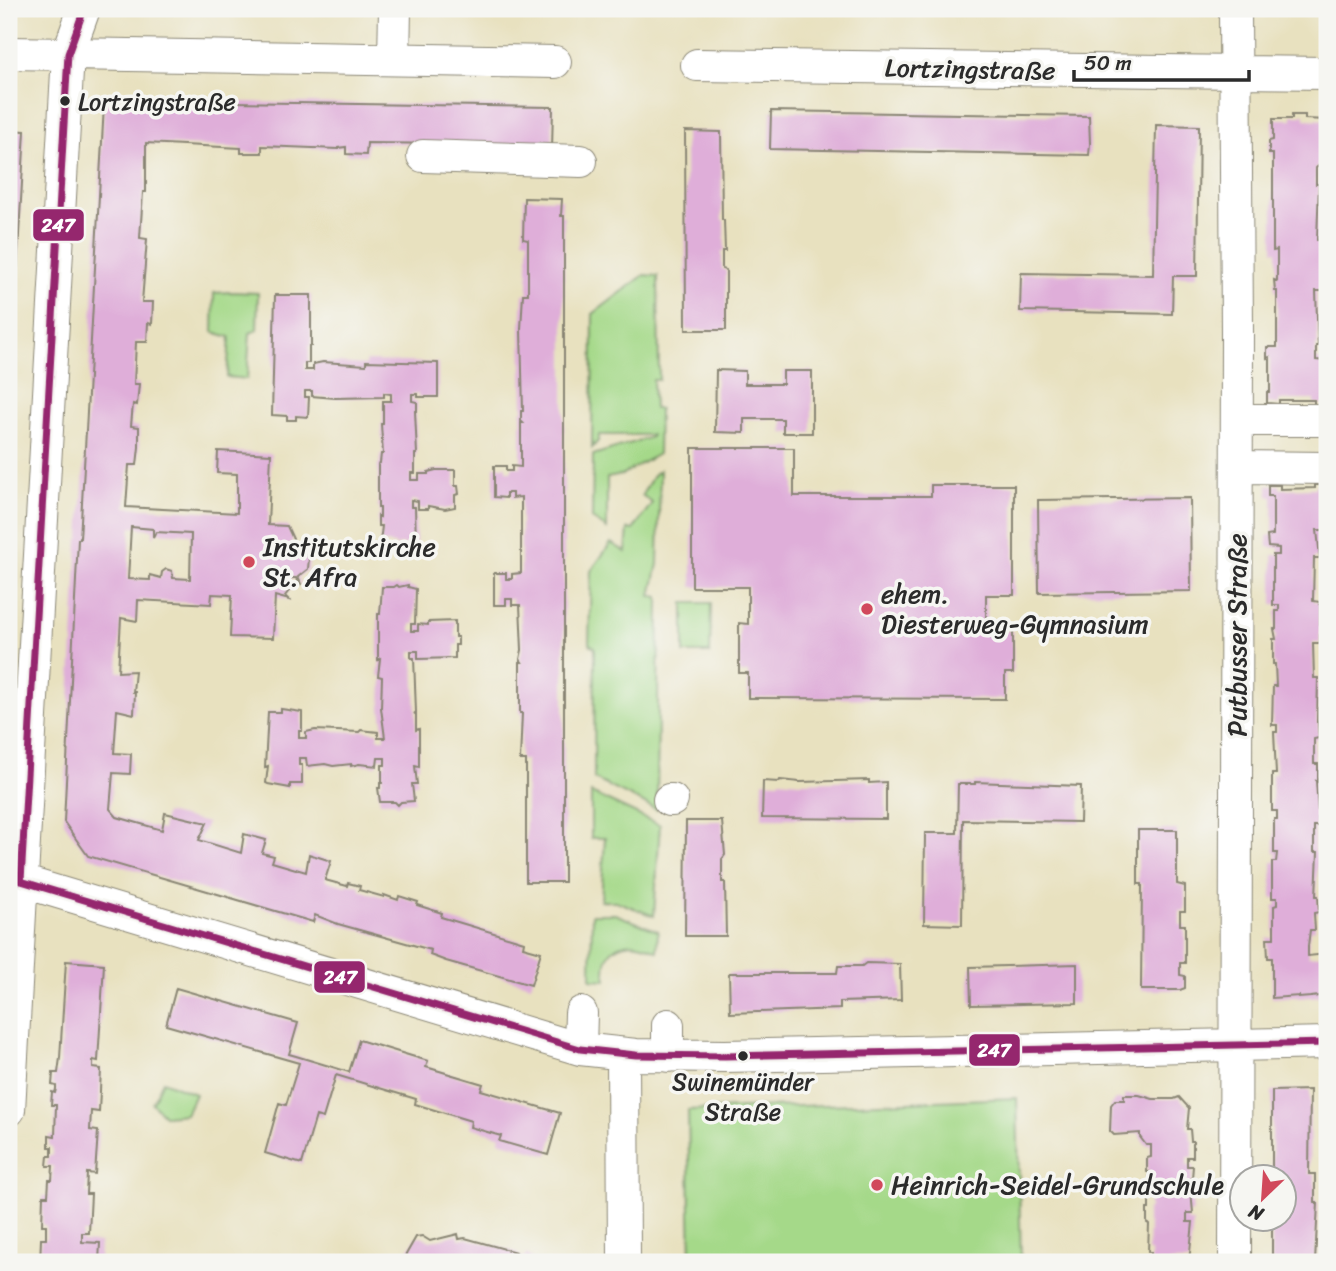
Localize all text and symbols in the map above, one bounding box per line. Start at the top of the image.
scale bar [1074,38,1248,82]
text: 50 m [1084,44,1132,82]
street label: Lortzingstraße [884,45,1056,93]
place label: Lortzingstraße [78,81,236,123]
marker: Lortzingstraße [58,94,72,108]
line badge: 247 [32,208,85,242]
text: 247 [40,209,77,242]
place label: Institutskirche St. Afra [262,524,436,600]
street label: Putbusser Straße [1214,533,1260,737]
marker: Institutskirche St. Afra [241,554,257,570]
place label: ehem. Diesterweg-Gymnasium [881,571,1148,647]
marker: ehem. Diesterweg-Gymnasium [859,601,875,617]
line badge: 247 [313,960,366,994]
text: 247 [322,961,359,994]
line badge: 247 [968,1033,1021,1067]
text: 247 [976,1034,1013,1067]
marker: Swinemünder Straße [736,1049,750,1063]
place label: Swinemünder Straße [672,1061,815,1133]
place label: Heinrich-Seidel-Grundschule [891,1162,1224,1208]
north arrow [1228,1162,1298,1232]
marker: Heinrich-Seidel-Grundschule [869,1177,885,1193]
text: N [1242,1195,1270,1231]

